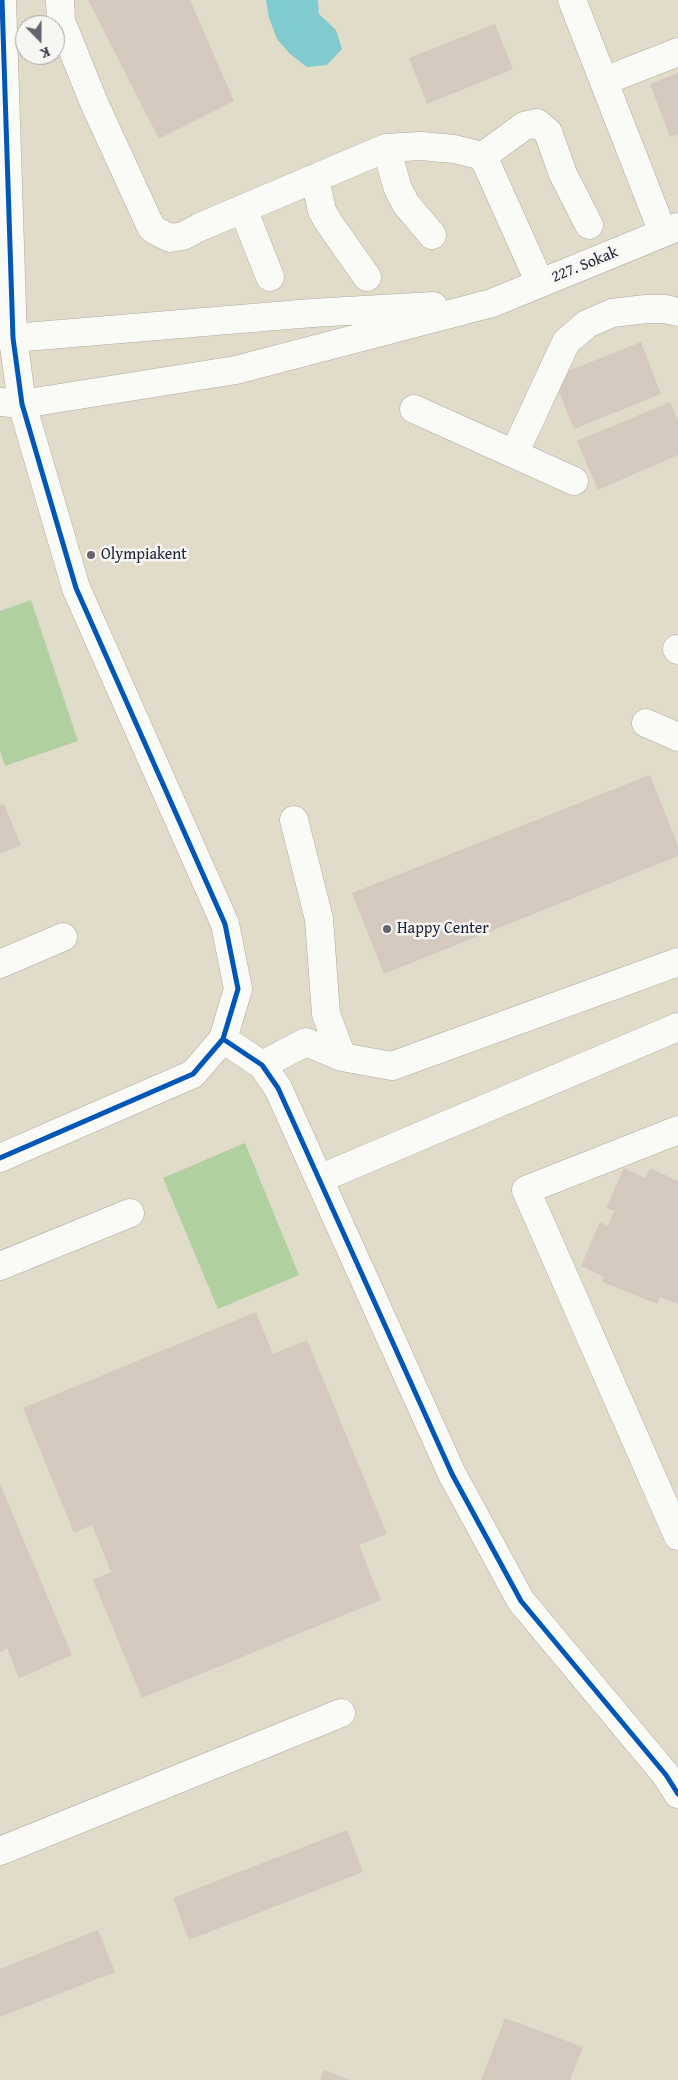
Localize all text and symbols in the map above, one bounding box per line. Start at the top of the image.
north arrow [15,15,65,65]
text: K [37,42,53,64]
street label: 227. Sokak [549,243,621,287]
place label: Olympiakent [101,545,187,565]
marker: Olympiakent [85,549,97,561]
place label: Happy Center [397,919,489,939]
marker: Happy Center [381,923,393,935]

